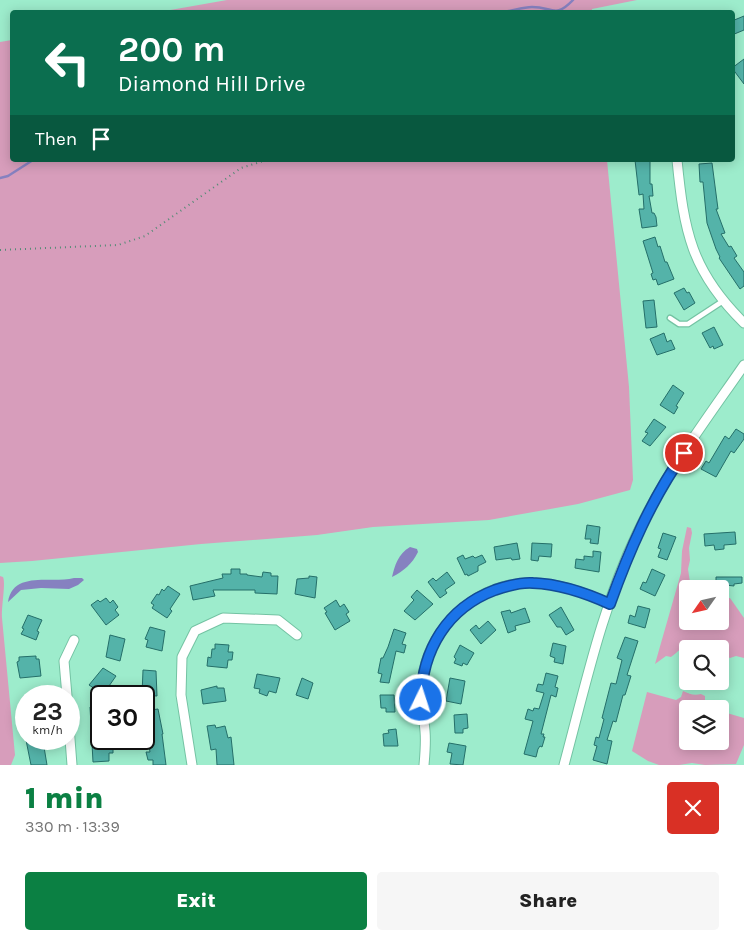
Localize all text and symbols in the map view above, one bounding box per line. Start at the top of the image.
text: 200 m [118,29,226,70]
icon: left [35,30,100,95]
text: Diamond Hill Drive [118,71,306,97]
icon: arrive [87,125,115,153]
text: Then [35,128,77,150]
pin [663,432,705,474]
icon: arrive [670,439,698,467]
north arrow [679,580,729,630]
map controls [679,580,729,750]
button: search [679,640,729,690]
position arrow [394,673,446,725]
speed limit sign: 30 [90,685,155,750]
text: 23 [32,697,63,726]
button: layers [679,700,729,750]
text: km/h [32,723,63,737]
text: 1 min [25,780,104,816]
button: close [667,782,719,834]
text: 330 m · 13:39 [25,817,120,836]
button: Exit [25,872,367,930]
button: Share [377,872,719,930]

